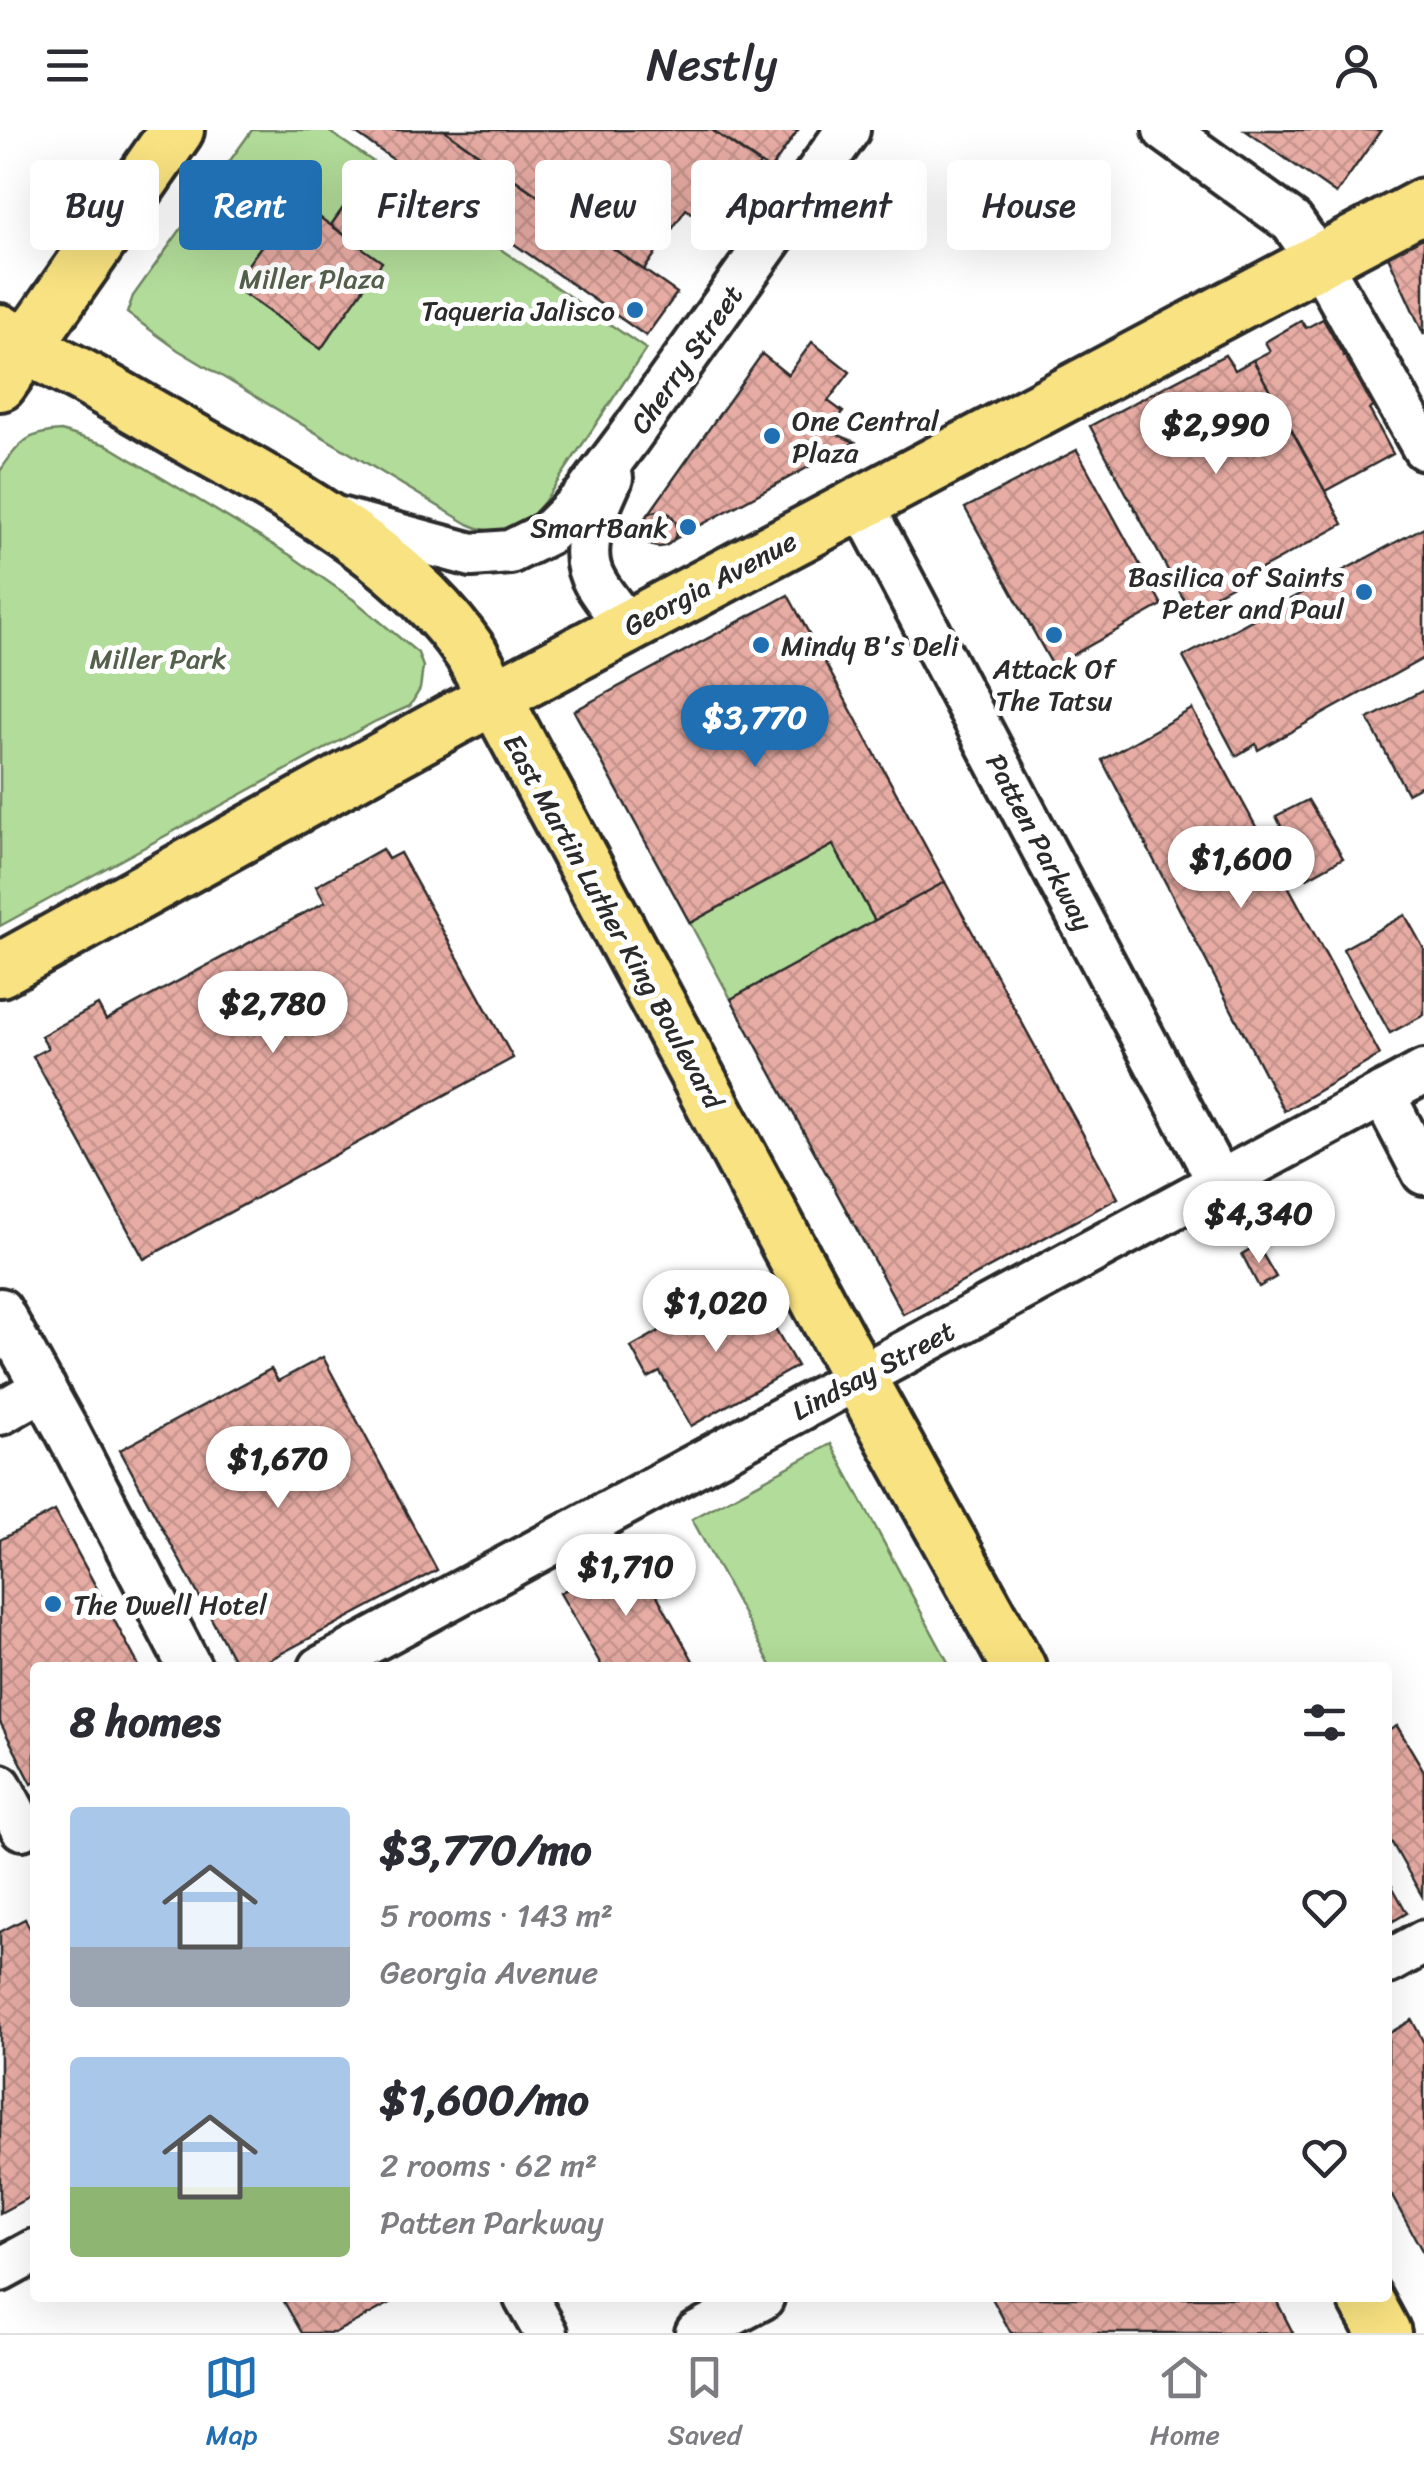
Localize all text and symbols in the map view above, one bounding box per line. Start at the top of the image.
text: Nestly [647,25,777,105]
icon: menu [40,38,95,93]
icon: person [1329,38,1384,93]
chip: Buy [30,160,159,250]
chip: Rent [179,160,322,250]
chip: Filters [342,160,515,250]
chip: New [535,160,671,250]
chip: Apartment [691,160,927,250]
chip: House [947,160,1111,250]
park label: Miller Plaza [239,254,385,303]
street label: Cherry Street [617,274,756,444]
place label: Taqueria Jalisco [421,286,615,335]
marker: Taqueria Jalisco [624,299,646,321]
pin: $2,990 [1135,392,1297,477]
place label: One Central Plaza [792,396,940,477]
text: $2,990 [1162,396,1270,453]
marker: One Central Plaza [761,425,783,447]
place label: SmartBank [530,503,668,552]
marker: SmartBank [677,516,699,538]
street label: Georgia Avenue [614,517,806,650]
place label: Basilica of Saints Peter and Paul [1128,552,1345,633]
marker: Basilica of Saints Peter and Paul [1353,581,1375,603]
place label: Mindy B's Deli [781,621,960,670]
marker: Attack Of The Tatsu [1043,624,1065,646]
park label: Miller Park [89,634,227,683]
marker: Mindy B's Deli [750,634,772,656]
place label: Attack Of The Tatsu [992,644,1118,725]
pin: $3,770 [674,685,836,770]
text: $3,770 [703,689,807,746]
street label: East Martin Luther King Boulevard [490,724,739,1120]
street label: Patten Parkway [972,744,1107,941]
pin: $1,600 [1160,826,1322,911]
text: $1,600 [1190,830,1292,887]
pin: $2,780 [192,971,354,1056]
text: $2,780 [220,975,326,1032]
pin: $4,340 [1178,1181,1340,1266]
text: $4,340 [1205,1185,1313,1242]
pin: $1,020 [635,1270,797,1355]
text: $1,020 [665,1274,767,1331]
street label: Lindsay Street [783,1307,964,1434]
pin: $1,670 [197,1426,359,1511]
text: $1,670 [228,1430,328,1487]
pin: $1,710 [545,1534,707,1619]
text: $1,710 [578,1538,674,1595]
place label: The Dwell Hotel [73,1580,268,1629]
marker: The Dwell Hotel [42,1593,64,1615]
text: 8 homes [70,1685,221,1759]
icon: filters [1297,1695,1352,1750]
text: $3,770/mo [380,1813,592,1887]
icon: home [150,1847,270,1967]
icon: heart [1297,1880,1352,1935]
text: 5 rooms · 143 m² [380,1887,613,1944]
text: Georgia Avenue [380,1944,598,2001]
text: $1,600/mo [380,2063,589,2137]
icon: home [150,2097,270,2217]
icon: heart [1297,2130,1352,2185]
text: 2 rooms · 62 m² [380,2137,597,2194]
text: Patten Parkway [380,2194,604,2251]
tab: Map [204,2350,259,2459]
tab: Saved [668,2350,741,2459]
tab: Home [1150,2350,1220,2459]

